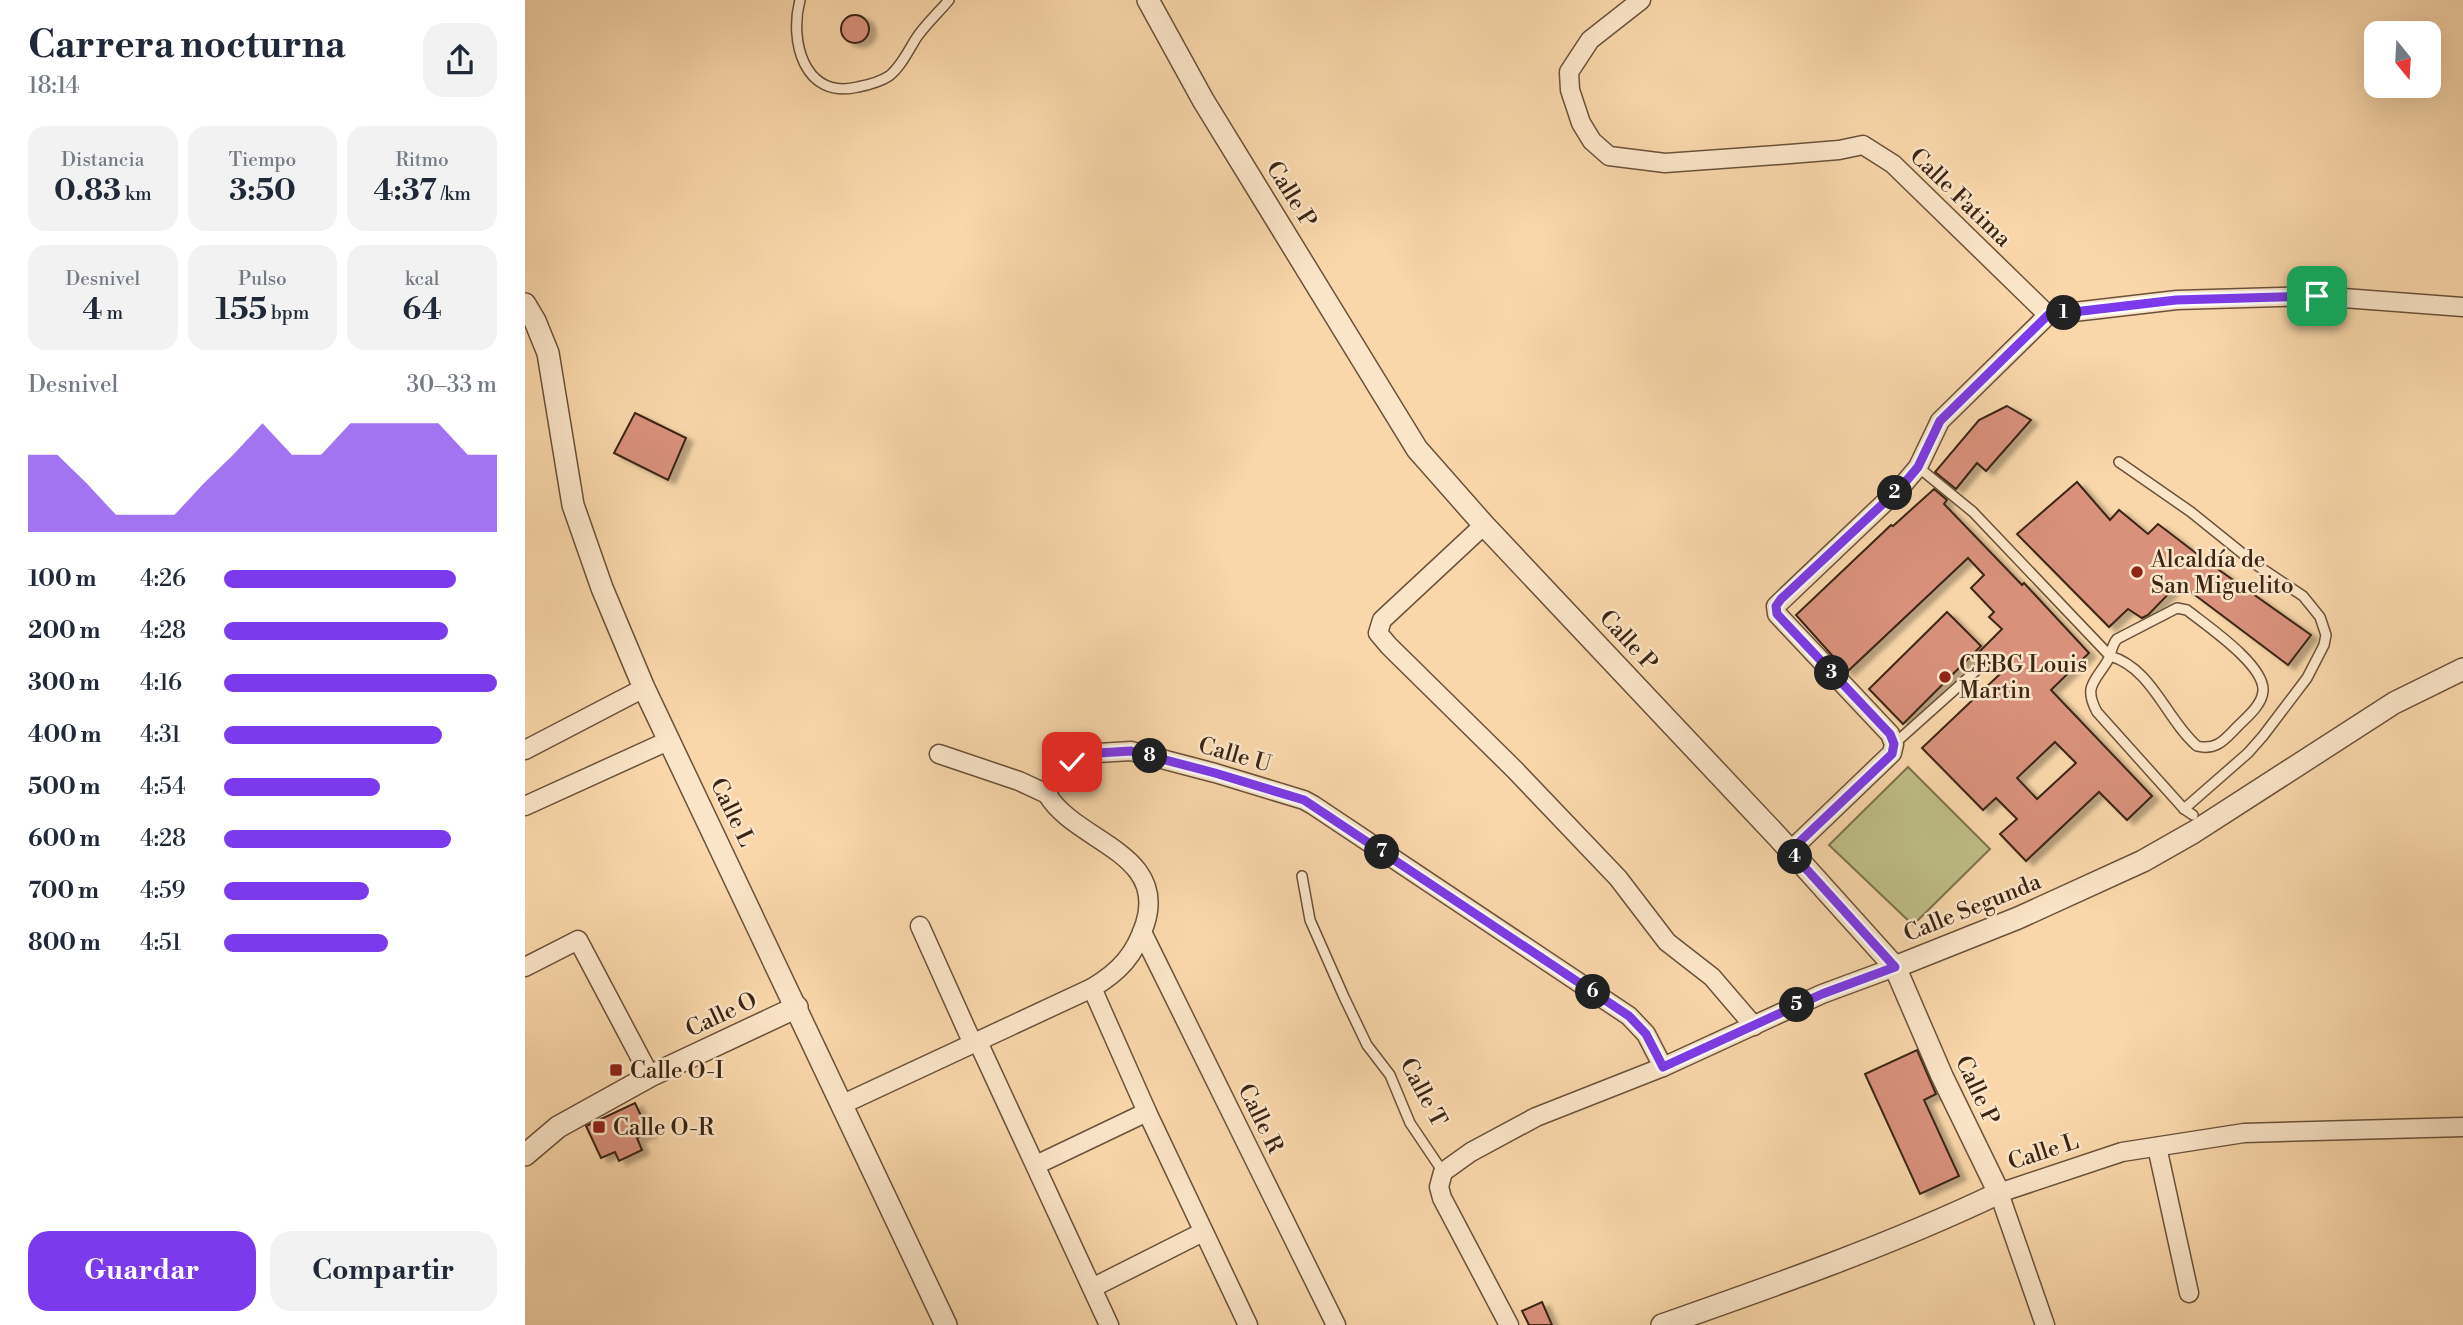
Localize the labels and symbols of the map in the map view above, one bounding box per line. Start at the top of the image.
north arrow [2364,21,2441,98]
street label: Calle Fatima [1904,142,2017,253]
street label: Calle P [1260,156,1322,233]
pin [2287,266,2347,326]
pin: 1 [2047,296,2081,330]
pin: 2 [1877,476,1913,510]
place label: Alcaldía de San Miguelito [2150,546,2294,600]
marker: Alcaldía de San Miguelito [2129,564,2145,580]
street label: Calle P [1593,604,1663,677]
place label: CEBG Louis Martin [1959,651,2087,705]
pin: 3 [1815,656,1849,690]
marker: CEBG Louis Martin [1937,669,1953,685]
street label: Calle U [1195,731,1274,779]
pin [1042,732,1102,792]
pin: 8 [1133,738,1167,774]
street label: Calle L [704,774,761,851]
pin: 7 [1365,834,1399,870]
pin: 4 [1777,840,1813,874]
street label: Calle Segunda [1900,868,2045,948]
pin: 6 [1575,974,1611,1010]
street label: Calle O [681,986,762,1044]
pin: 5 [1779,988,1815,1023]
street label: Calle P [1949,1051,2005,1129]
street label: Calle T [1393,1053,1453,1132]
place label: Calle O-I [630,1057,724,1085]
marker: Calle O-I [608,1062,624,1078]
street label: Calle R [1231,1079,1289,1159]
place label: Calle O-R [613,1114,715,1142]
marker: Calle O-R [591,1119,607,1135]
street label: Calle L [2004,1127,2082,1176]

